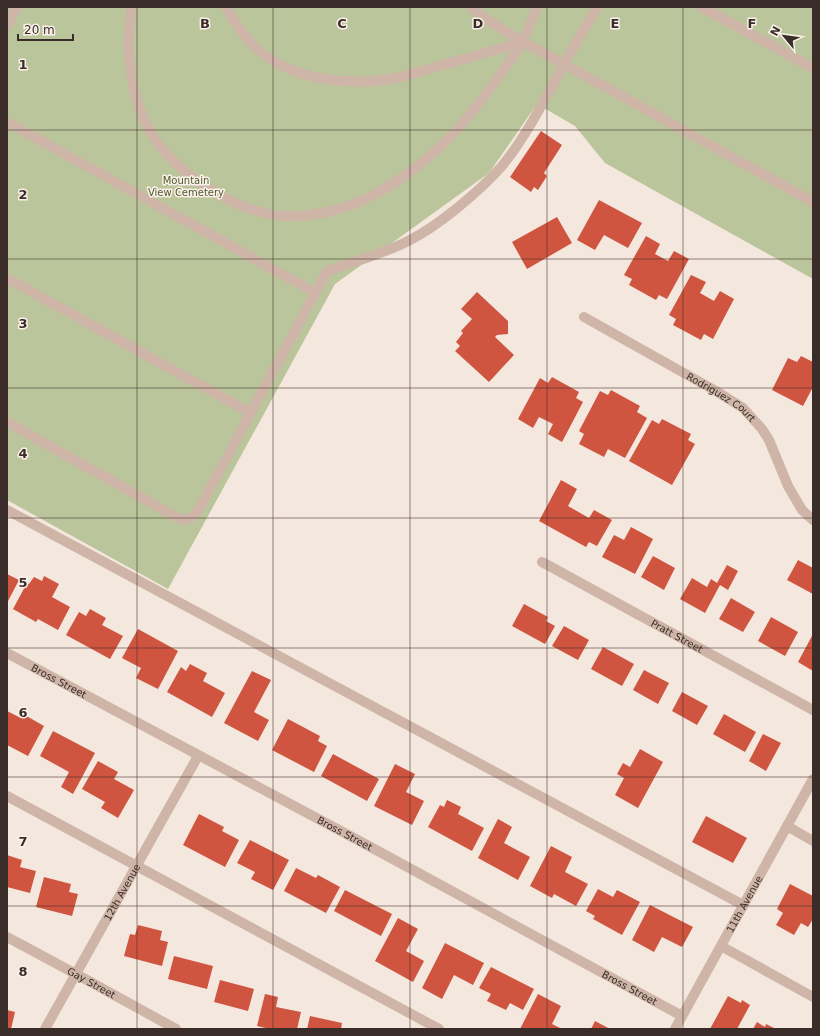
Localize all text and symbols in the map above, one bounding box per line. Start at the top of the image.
scale bar [18,16,73,42]
text: B [200,16,210,31]
text: C [337,16,347,31]
text: D [473,16,484,31]
text: E [611,16,619,31]
text: F [748,16,756,31]
north arrow [764,16,804,56]
text: 20 m [24,23,55,37]
text: N [768,24,784,39]
text: 1 [18,57,28,72]
park label: Mountain View Cemetery [148,175,224,198]
text: 2 [18,187,28,202]
text: 3 [18,316,28,331]
street label: Rodriguez Court [685,371,758,424]
text: 4 [18,446,28,461]
text: 5 [18,575,28,590]
street label: Pratt Street [649,618,705,655]
street label: Bross Street [29,662,88,700]
text: 6 [18,705,28,720]
street label: Bross Street [315,814,374,853]
text: 7 [18,834,28,849]
street label: 12th Avenue [102,862,142,923]
street label: 11th Avenue [724,874,765,934]
text: 8 [18,964,28,979]
street label: Gay Street [65,965,117,1001]
street label: Bross Street [600,969,659,1008]

